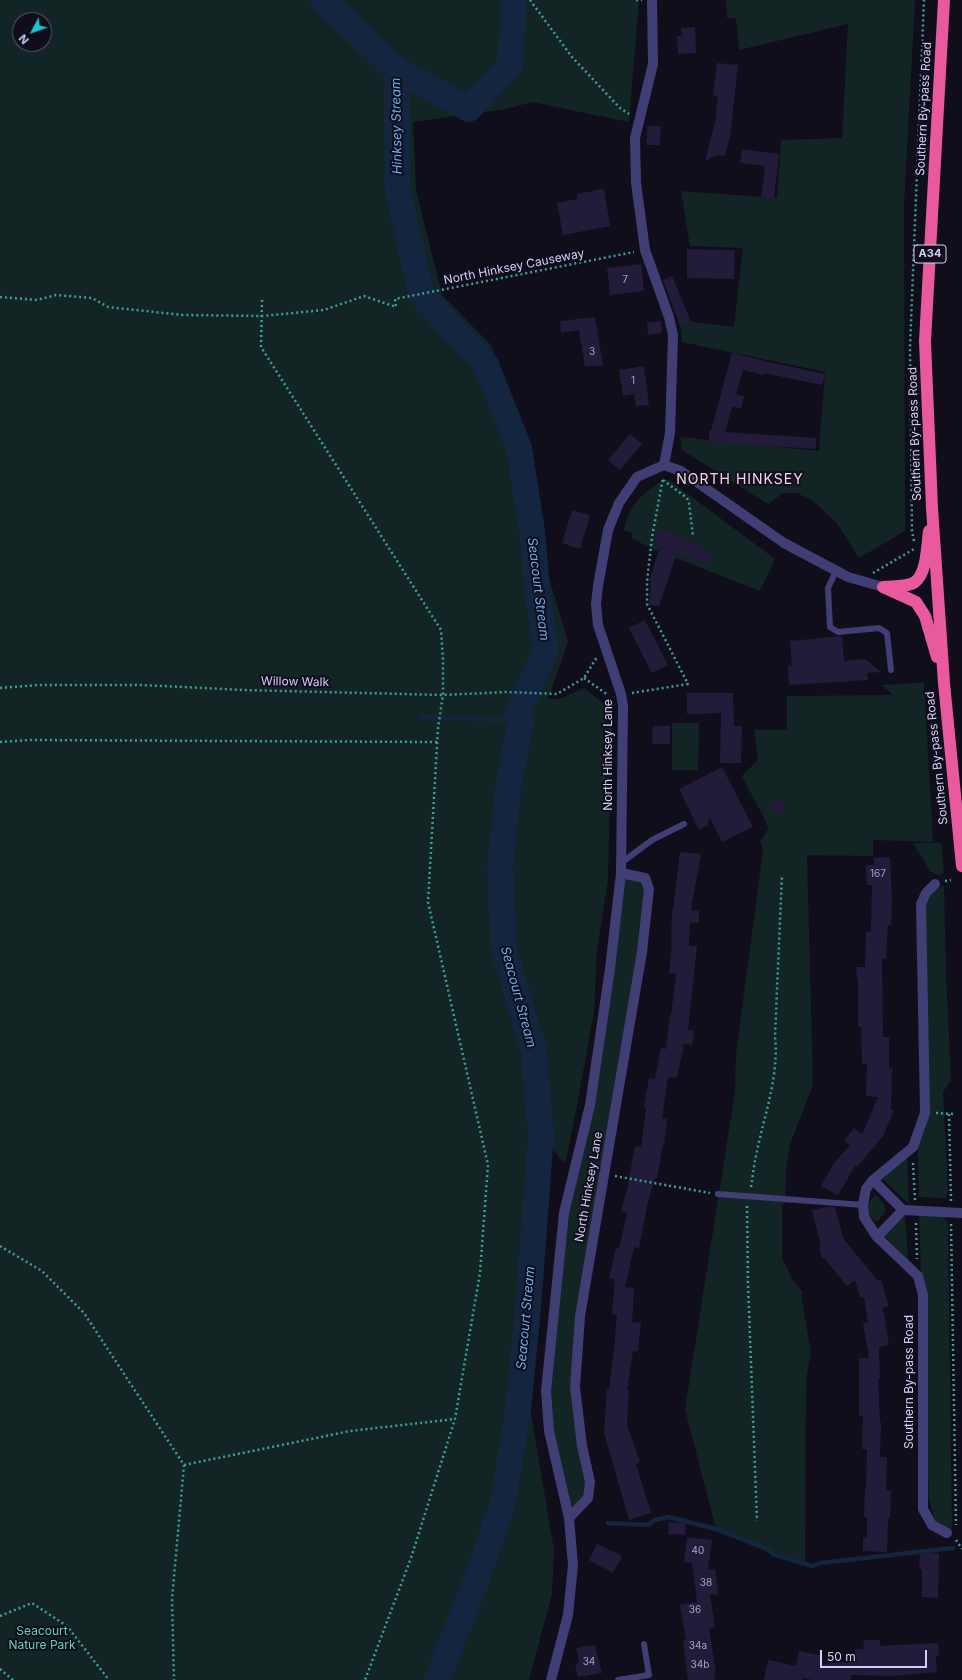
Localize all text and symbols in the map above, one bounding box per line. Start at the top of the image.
north arrow [12,12,52,52]
text: N [16,31,32,47]
street label: Southern By-pass Road [913,42,935,176]
water label: Hinksey Stream [388,77,406,175]
road number: A34 [914,245,946,263]
street label: North Hinksey Causeway [442,246,586,288]
house number: 7 [622,274,628,286]
house number: 3 [589,346,595,358]
street label: Southern By-pass Road [905,367,925,501]
house number: 1 [631,375,635,387]
district label: NORTH HINKSEY [676,472,804,488]
water label: Seacourt Stream [524,537,552,641]
street label: Willow Walk [261,674,329,690]
street label: Southern By-pass Road [923,691,951,825]
street label: North Hinksey Lane [601,699,615,811]
house number: 167 [870,868,886,880]
water label: Seacourt Stream [497,945,539,1049]
street label: North Hinksey Lane [572,1131,606,1243]
water label: Seacourt Stream [514,1266,538,1370]
street label: Southern By-pass Road [902,1315,916,1449]
house number: 40 [692,1545,704,1557]
house number: 38 [700,1577,712,1589]
house number: 36 [689,1604,701,1616]
park label: Seacourt Nature Park [8,1624,76,1652]
house number: 34a [689,1640,707,1652]
scale bar [822,1642,929,1668]
text: 50 m [827,1649,856,1664]
house number: 34 [583,1656,595,1668]
house number: 34b [691,1659,709,1671]

